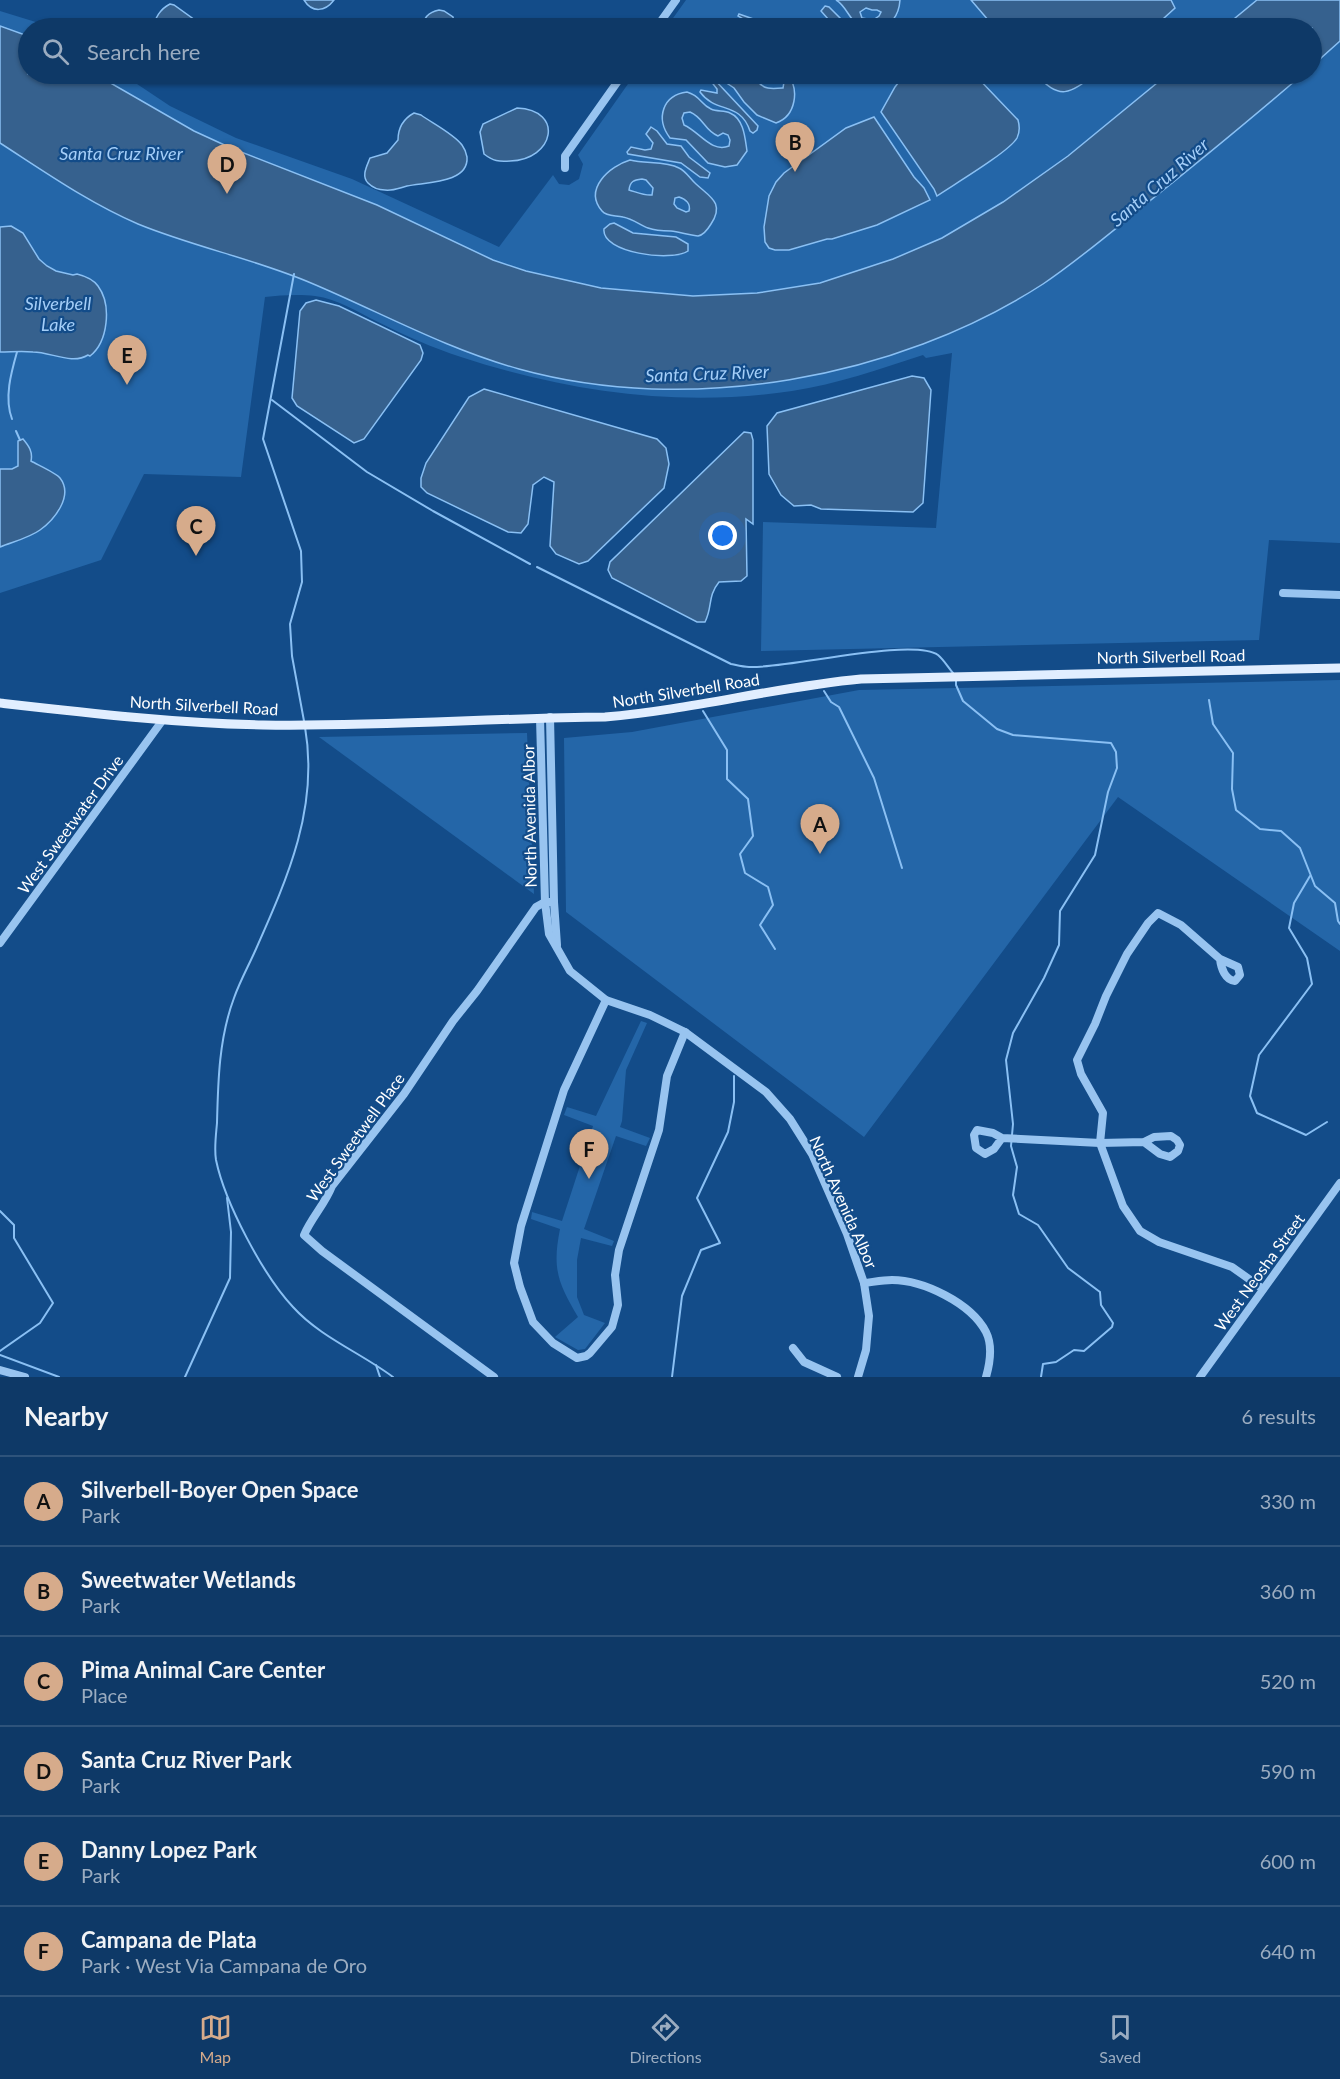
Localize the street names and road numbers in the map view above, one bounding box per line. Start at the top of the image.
street label: North Silverbell Road [1096,645,1246,667]
street label: North Silverbell Road [611,669,761,711]
street label: North Silverbell Road [129,692,279,718]
street label: North Avenida Albor [518,744,540,888]
street label: West Sweetwater Drive [13,751,127,897]
street label: West Sweetwell Place [302,1069,408,1205]
street label: North Avenida Albor [806,1133,882,1272]
street label: West Neosha Street [1210,1209,1308,1334]

